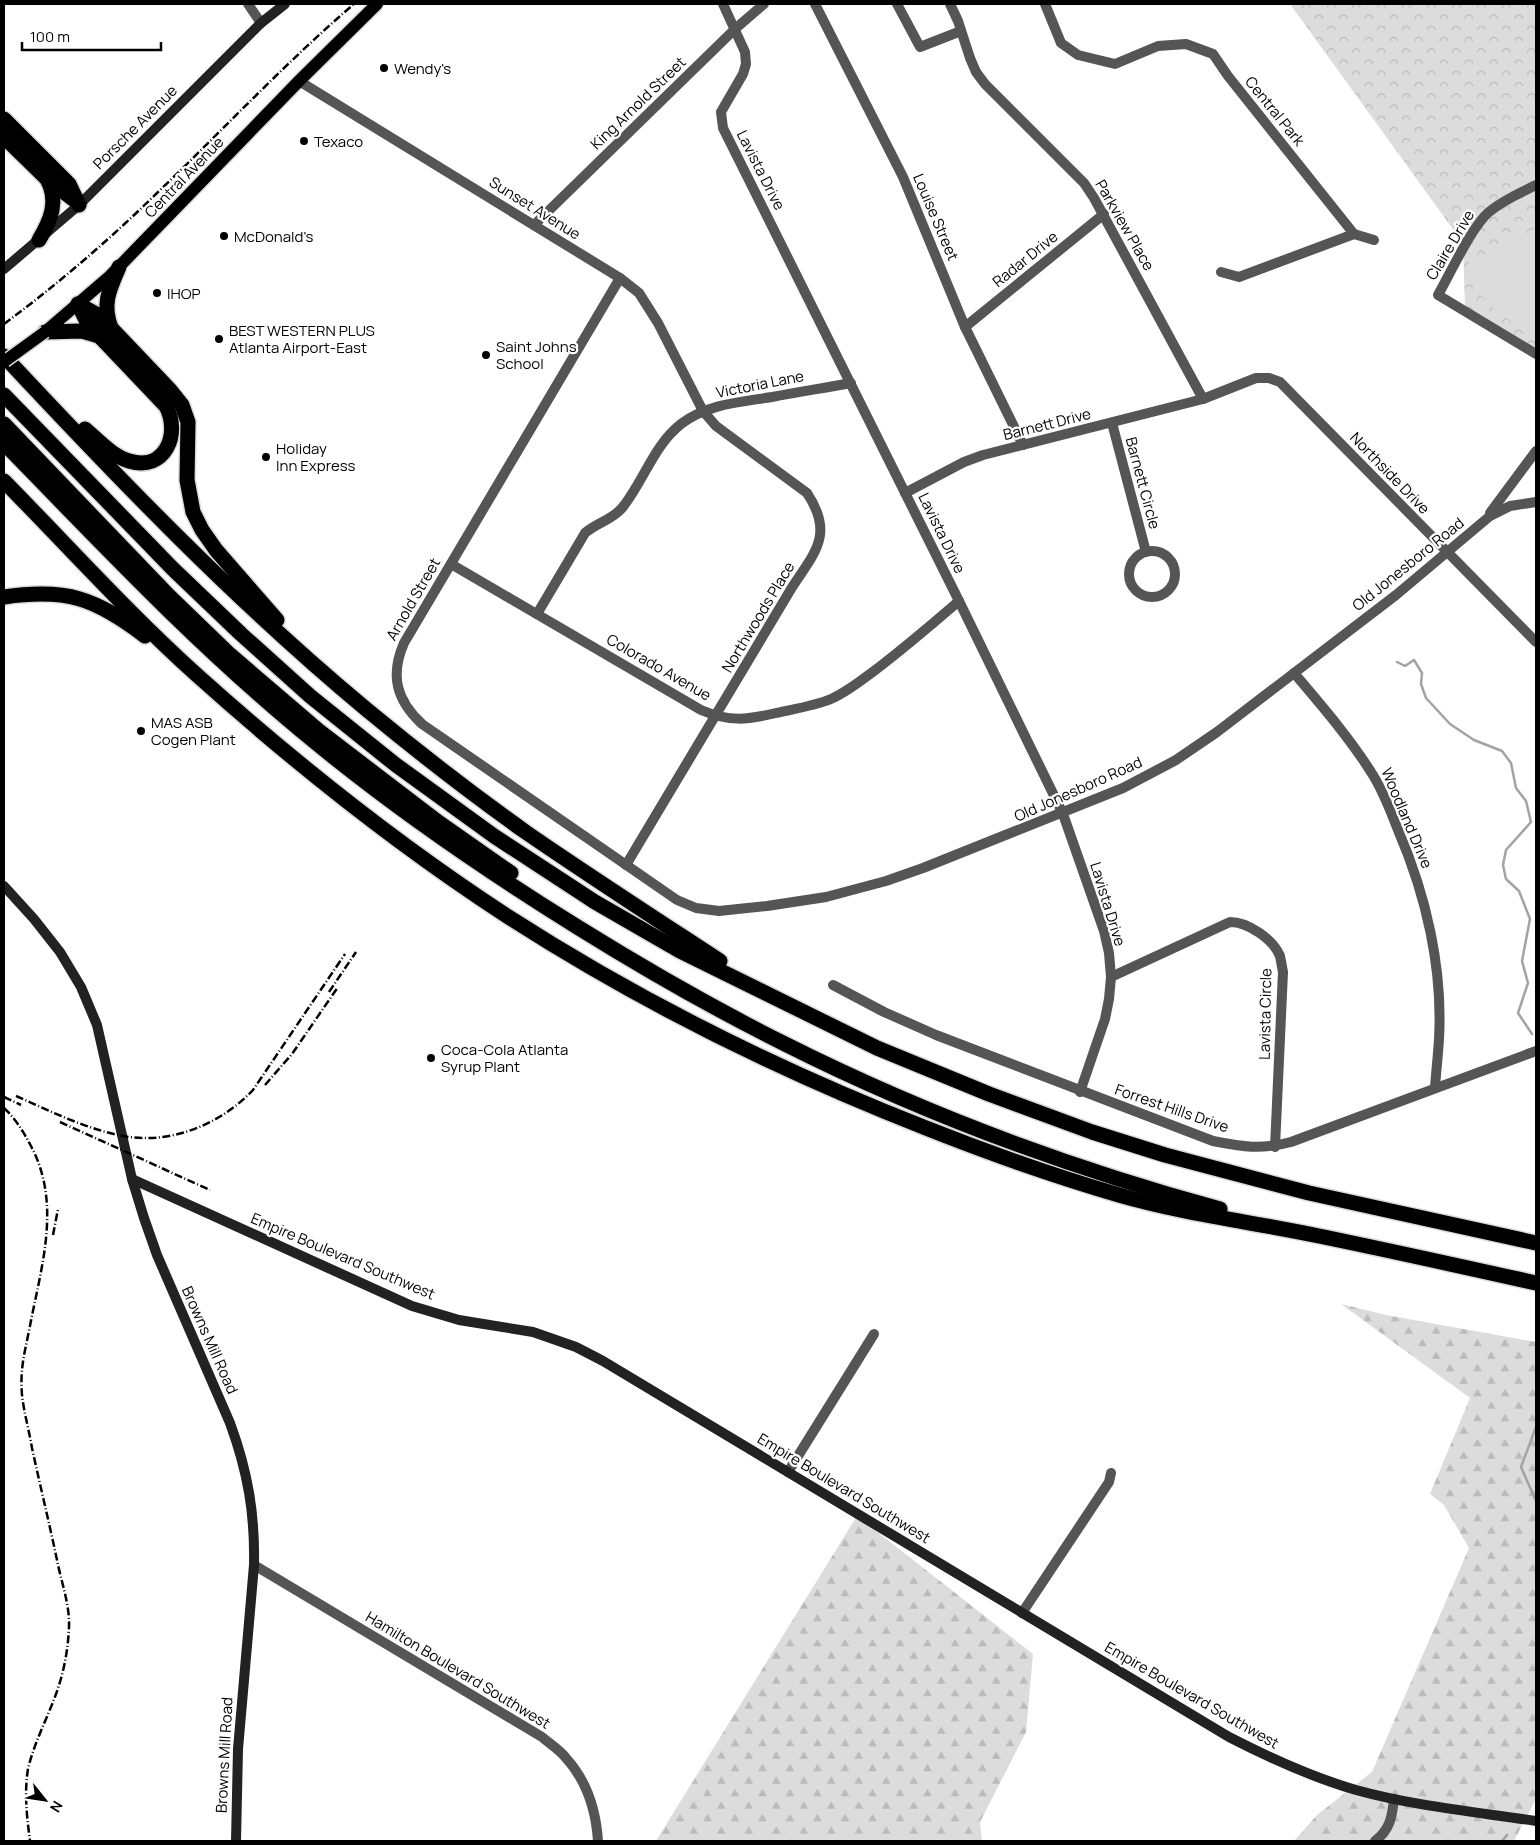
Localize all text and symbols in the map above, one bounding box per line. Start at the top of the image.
scale bar [22,20,161,52]
text: 100 m [30,26,70,47]
street label: King Arnold Street [586,52,690,154]
place label: Wendy's [394,58,451,79]
marker: Wendy's [378,62,390,74]
street label: Central Park [1240,72,1310,151]
street label: Porsche Avenue [88,80,182,174]
street label: Lavista Drive [732,126,790,214]
place label: Texaco [314,131,363,152]
street label: Central Avenue [140,132,228,222]
marker: Texaco [298,135,310,147]
street label: Louise Street [908,170,964,264]
street label: Sunset Avenue [485,172,585,245]
street label: Parkview Place [1090,176,1160,275]
street label: Claire Drive [1421,206,1479,284]
place label: McDonald's [234,226,313,247]
street label: Radar Drive [988,226,1062,292]
marker: McDonald's [218,230,230,242]
place label: IHOP [167,283,201,304]
marker: IHOP [151,287,163,299]
place label: BEST WESTERN PLUS Atlanta Airport-East [229,320,375,358]
marker: BEST WESTERN PLUS Atlanta Airport-East [213,333,225,345]
place label: Saint Johns School [496,336,577,374]
marker: Saint Johns School [480,349,492,361]
street label: Victoria Lane [714,365,806,403]
street label: Barnett Drive [1001,403,1093,445]
street label: Northside Drive [1345,427,1435,519]
street label: Barnett Circle [1121,435,1165,532]
place label: Holiday Inn Express [276,438,356,476]
marker: Holiday Inn Express [260,451,272,463]
street label: Lavista Drive [913,489,971,577]
street label: Old Jonesboro Road [1348,512,1468,616]
street label: Arnold Street [381,554,445,644]
street label: Northwoods Place [717,557,800,676]
street label: Colorado Avenue [603,629,715,706]
place label: MAS ASB Cogen Plant [151,712,236,750]
marker: MAS ASB Cogen Plant [135,725,147,737]
street label: Old Jonesboro Road [1011,751,1145,827]
street label: Woodland Drive [1376,764,1438,872]
street label: Lavista Drive [1085,859,1131,949]
street label: Lavista Circle [1254,968,1276,1060]
place label: Coca-Cola Atlanta Syrup Plant [441,1039,568,1077]
marker: Coca-Cola Atlanta Syrup Plant [425,1052,437,1064]
street label: Forrest Hills Drive [1112,1079,1232,1137]
street label: Empire Boulevard Southwest [248,1208,438,1304]
street label: Browns Mill Road [177,1283,243,1397]
street label: Empire Boulevard Southwest [754,1428,934,1548]
street label: Hamilton Boulevard Southwest [362,1606,554,1734]
street label: Empire Boulevard Southwest [1101,1636,1283,1754]
street label: Browns Mill Road [210,1697,238,1813]
north arrow [20,1775,70,1825]
text: N [46,1798,67,1816]

